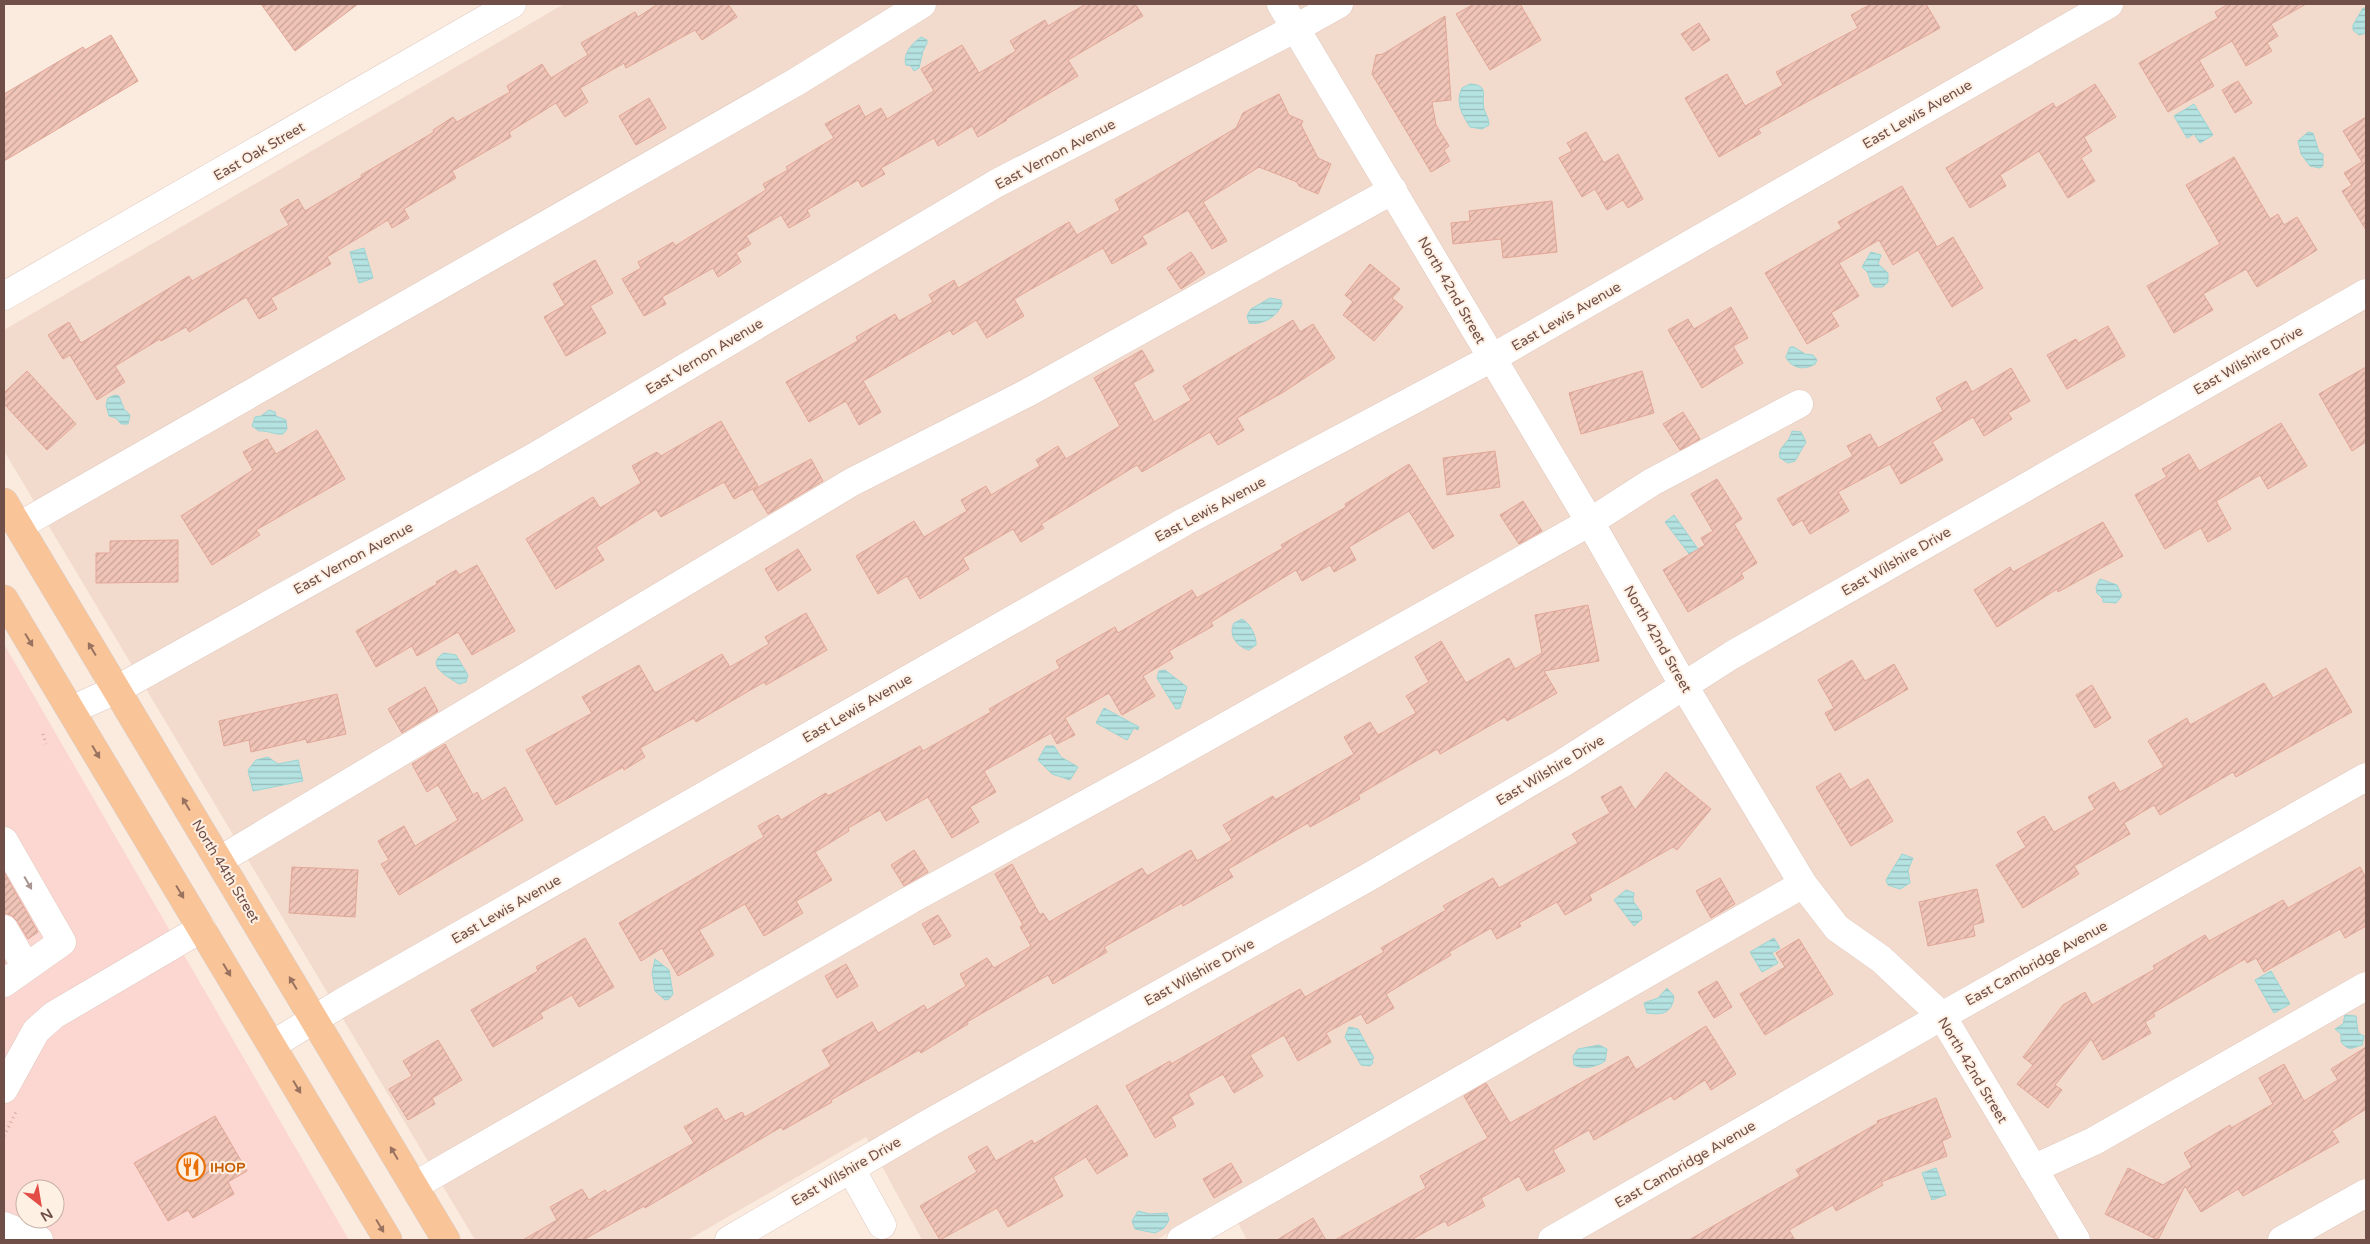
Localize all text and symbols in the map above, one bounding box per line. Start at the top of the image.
street label: East Lewis Avenue [1860,76,1975,153]
street label: East Vernon Avenue [992,115,1118,193]
street label: East Oak Street [211,118,309,184]
street label: North 42nd Street [1414,234,1490,347]
street label: East Lewis Avenue [1509,278,1624,355]
street label: East Vernon Avenue [642,315,766,398]
street label: East Wilshire Drive [2191,322,2306,399]
street label: East Lewis Avenue [1152,473,1269,546]
street label: East Vernon Avenue [291,519,416,598]
street label: East Wilshire Drive [1839,523,1954,600]
street label: North 42nd Street [1620,583,1696,696]
one-way arrow [24,634,33,647]
one-way arrow [87,642,96,655]
street label: East Lewis Avenue [800,670,915,747]
street label: East Wilshire Drive [1493,731,1608,809]
one-way arrow [92,745,101,758]
one-way arrow [181,797,190,810]
street label: North 44th Street [188,817,263,927]
street label: East Lewis Avenue [449,871,564,948]
one-way arrow [24,875,32,890]
one-way arrow [176,886,185,899]
street label: East Cambridge Avenue [1962,917,2110,1010]
street label: East Wilshire Drive [1141,935,1257,1010]
one-way arrow [223,964,232,977]
one-way arrow [288,977,297,990]
street label: North 42nd Street [1934,1014,2011,1127]
one-way arrow [292,1080,301,1093]
street label: East Cambridge Avenue [1612,1117,1759,1212]
street label: East Wilshire Drive [789,1133,904,1210]
one-way arrow [390,1147,399,1160]
restaurant icon: IHOP [176,1152,206,1182]
place label: IHOP [210,1159,246,1176]
north arrow [15,1179,65,1229]
text: N [37,1205,56,1225]
one-way arrow [375,1220,384,1233]

